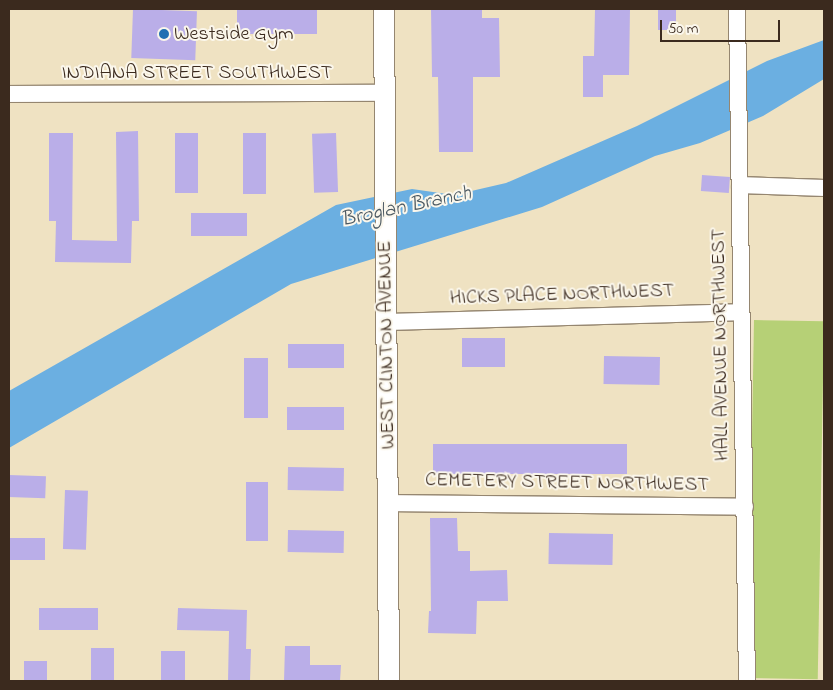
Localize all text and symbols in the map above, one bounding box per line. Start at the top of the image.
scale bar [663,10,783,42]
text: 50 m [668,18,698,40]
place label: Westside Gym [174,22,294,46]
marker: Westside Gym [158,28,170,40]
street label: INDIANA STREET SOUTHWEST [62,61,332,85]
water label: Broglan Branch [339,181,473,233]
street label: HALL AVENUE NORTHWEST [707,229,735,461]
street label: WEST CLINTON AVENUE [373,240,401,450]
street label: HICKS PLACE NORTHWEST [449,279,675,311]
street label: CEMETERY STREET NORTHWEST [425,469,709,497]

